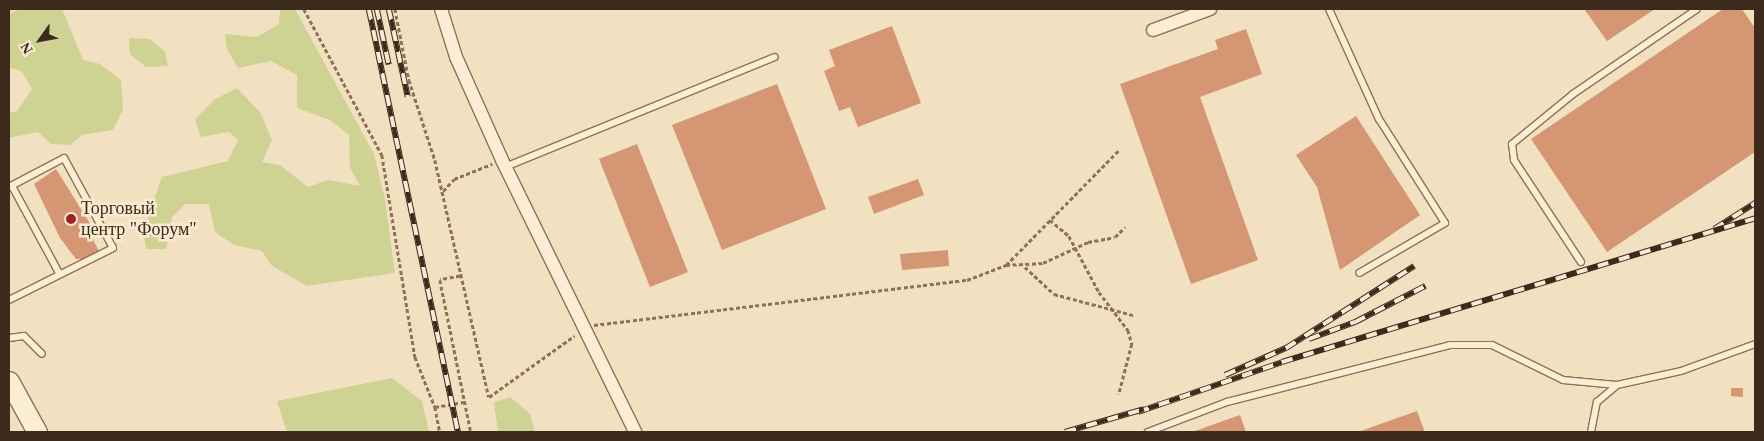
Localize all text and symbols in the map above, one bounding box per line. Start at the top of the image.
north arrow [15,15,65,65]
text: N [18,40,36,56]
place label: Торговый центр "Форум" [81,198,197,240]
marker: Торговый центр "Форум" [65,213,77,225]

